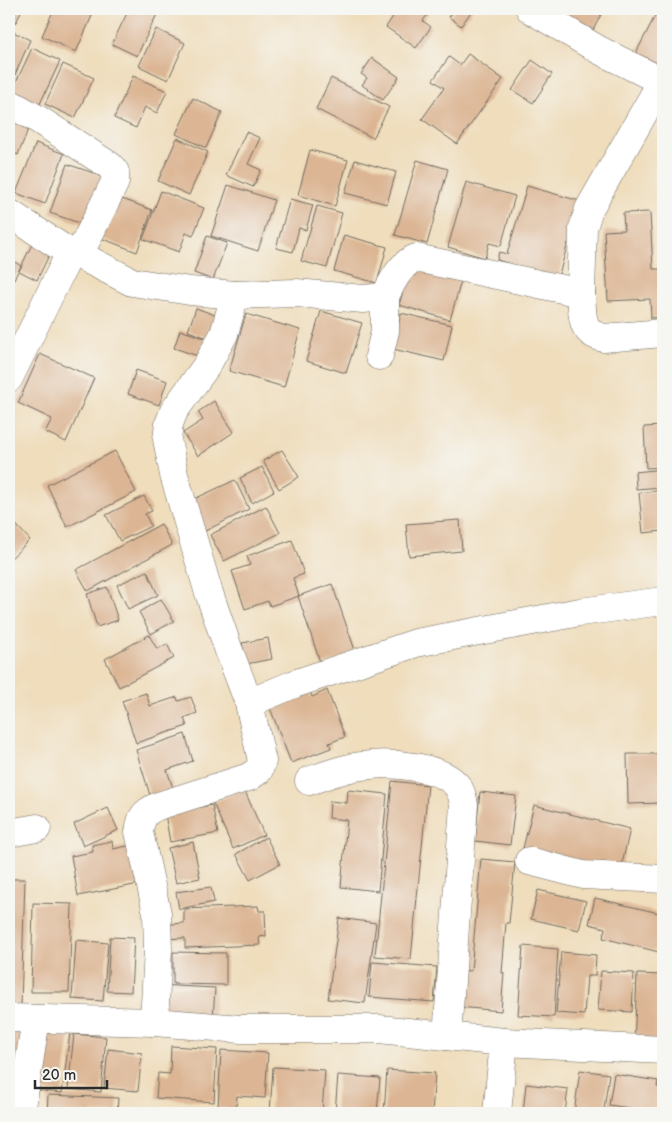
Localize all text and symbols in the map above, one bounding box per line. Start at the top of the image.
scale bar [35,1057,108,1089]
text: 20 m [42,1066,76,1085]

